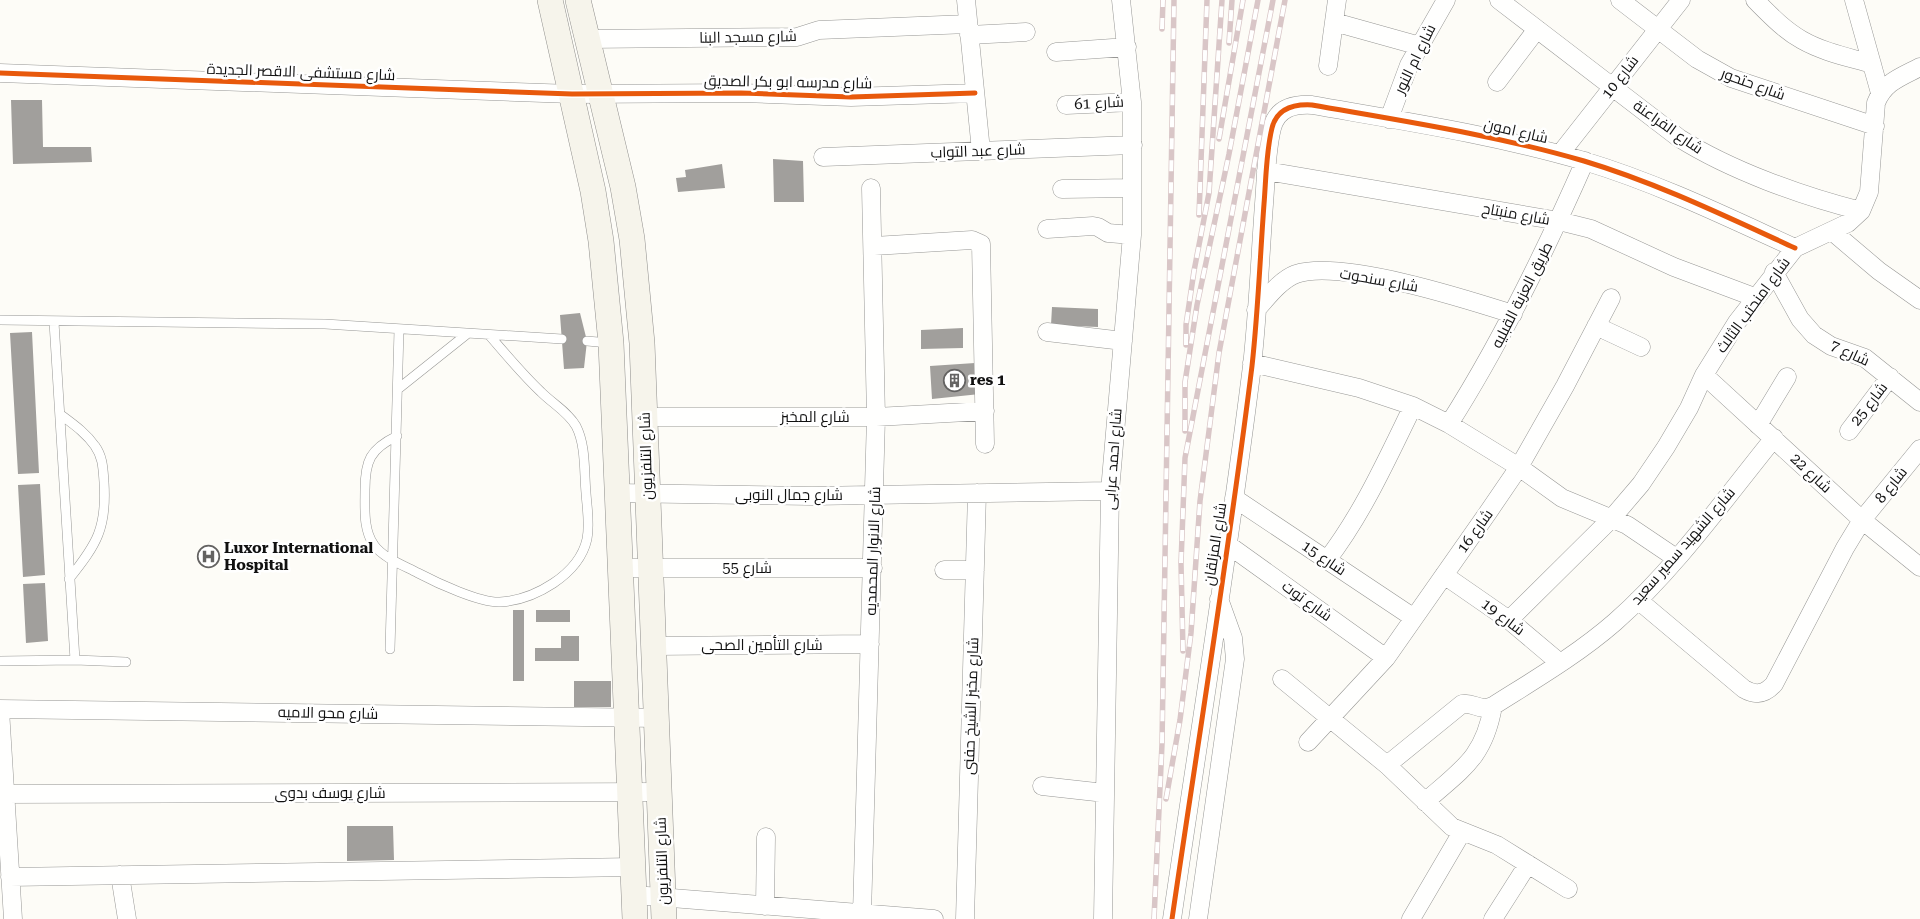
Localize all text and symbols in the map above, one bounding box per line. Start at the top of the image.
street label: شارع ام النور [1390,21,1441,99]
street label: شارع مسجد البنا [699,27,797,49]
street label: شارع 10 [1598,52,1644,103]
street label: شارع مستشفى الاقصر الجديدة [206,60,396,86]
street label: شارع حتحور [1717,64,1788,106]
street label: شارع مدرسه ابو بكر الصديق [704,72,872,94]
street label: شارع 61 [1074,93,1124,115]
street label: شارع الفراعنة [1628,96,1706,159]
street label: شارع امون [1482,115,1550,149]
street label: شارع عبد التواب [930,140,1026,164]
street label: شارع منبتاح [1480,199,1551,231]
street label: طريق العزبة القبليه [1488,239,1557,351]
street label: شارع امنحتب الثالث [1712,254,1795,358]
street label: شارع سنحوت [1338,264,1420,298]
street label: شارع 7 [1827,336,1873,372]
building icon: res 1 [942,368,966,392]
place label: res 1 [970,371,1006,389]
street label: شارع 25 [1847,379,1893,430]
street label: شارع المخبز [779,408,850,428]
street label: شارع احمد عرابى [1100,408,1128,511]
street label: شارع التلفزيون [635,412,659,500]
street label: شارع 22 [1785,449,1835,498]
street label: شارع 8 [1871,463,1913,508]
street label: شارع الشهيد سمير سعيد [1627,484,1740,610]
street label: شارع جمال النوبى [735,486,843,506]
street label: شارع الانوار المحمديه [862,486,886,616]
street label: شارع المزلقان [1200,501,1232,587]
street label: شارع 16 [1453,506,1498,558]
street label: شارع 15 [1297,537,1350,581]
place label: Luxor International Hospital [224,539,373,574]
hospital icon: Luxor International Hospital [196,545,220,569]
street label: شارع 55 [722,559,772,579]
street label: شارع توت [1277,577,1336,627]
street label: شارع 19 [1477,595,1528,641]
street label: شارع التأمين الصحى [701,635,823,656]
street label: شارع مخبز الشيخ حفنى [960,637,984,775]
street label: شارع محو الاميه [278,703,378,725]
street label: شارع يوسف بدوى [274,784,386,804]
street label: شارع التلفزيون [651,817,675,905]

